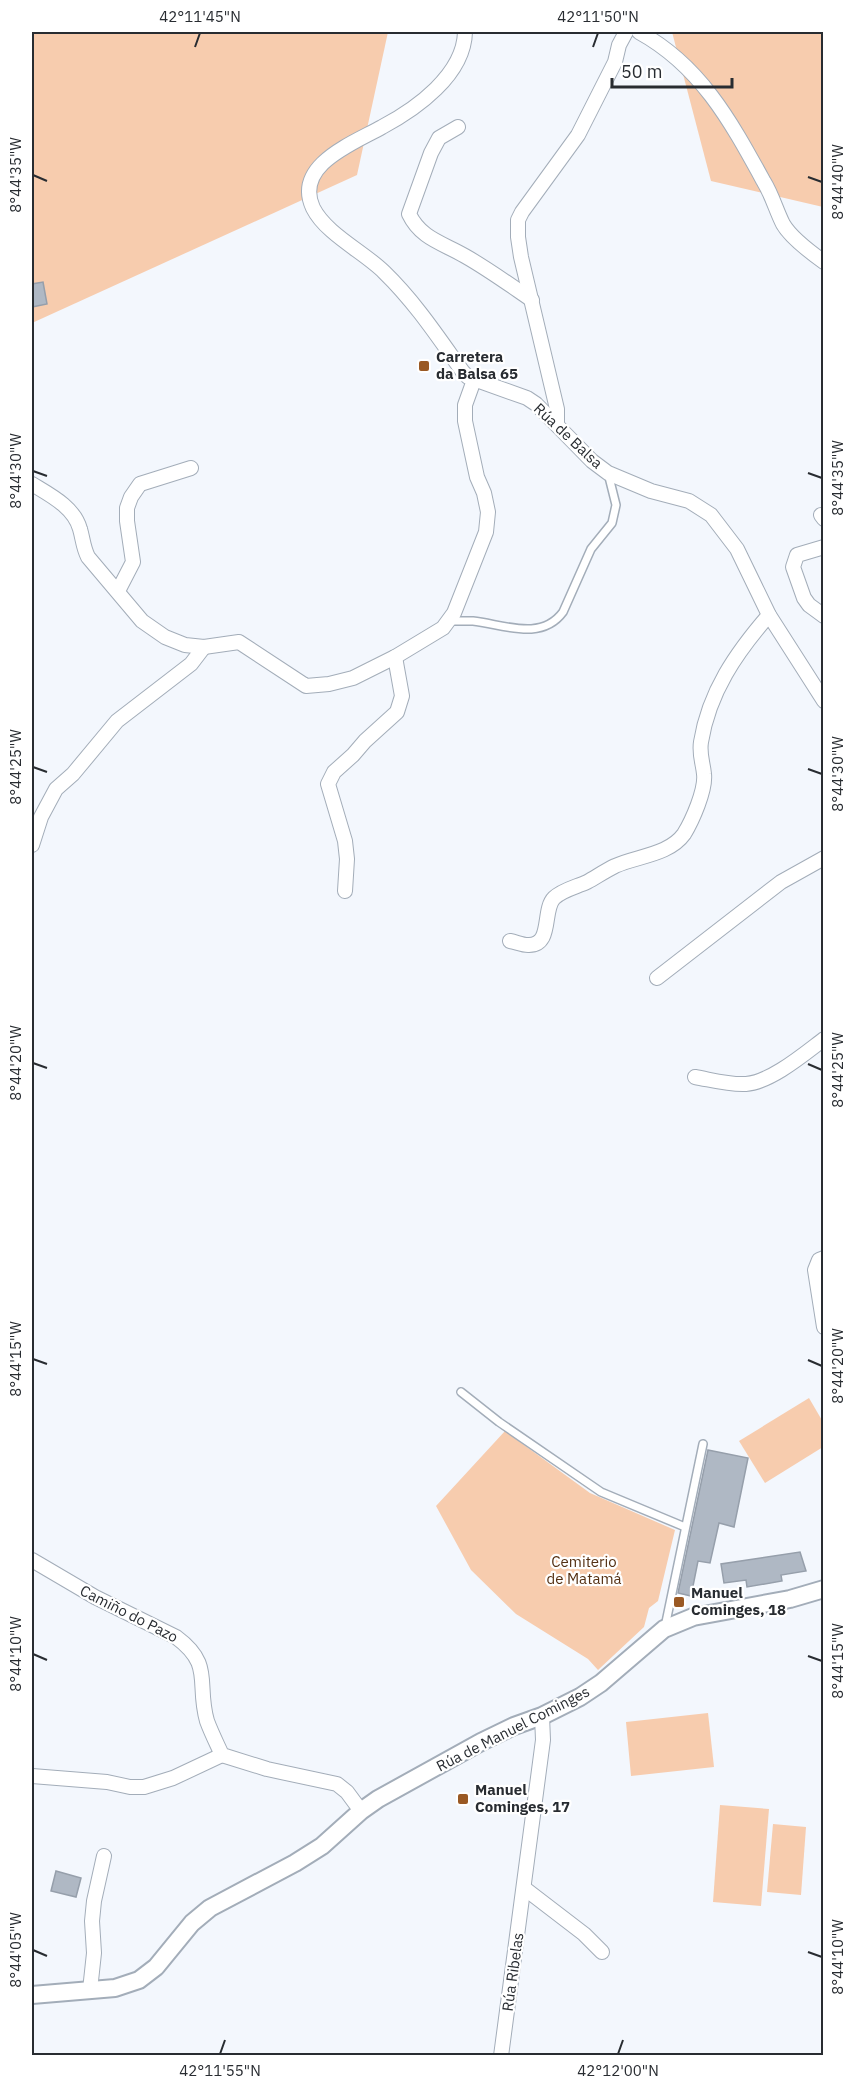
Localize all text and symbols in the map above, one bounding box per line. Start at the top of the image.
text: 42°11'45"N [159,7,241,26]
text: 42°11'50"N [557,7,639,26]
scale bar [612,51,732,89]
text: 50 m [621,60,663,83]
text: 8°44'35"W [6,137,25,213]
text: 8°44'40"W [828,144,847,220]
place label: Carretera da Balsa 65 [436,347,518,383]
marker: Carretera da Balsa 65 [417,359,431,373]
street label: Rúa de Balsa [530,399,607,472]
text: 8°44'30"W [6,433,25,509]
text: 8°44'35"W [828,440,847,516]
text: 8°44'25"W [6,729,25,805]
text: 8°44'30"W [828,736,847,812]
text: 8°44'20"W [6,1025,25,1101]
text: 8°44'25"W [828,1032,847,1108]
text: 8°44'15"W [6,1321,25,1397]
text: 8°44'20"W [828,1328,847,1404]
park label: Cemiterio de Matamá [546,1552,622,1588]
street label: Camiño do Pazo [77,1581,181,1646]
place label: Manuel Cominges, 18 [691,1583,786,1619]
marker: Manuel Cominges, 18 [672,1595,686,1609]
text: 8°44'10"W [6,1616,25,1692]
text: 8°44'15"W [828,1623,847,1699]
street label: Rúa de Manuel Cominges [433,1682,593,1776]
place label: Manuel Cominges, 17 [475,1780,570,1816]
marker: Manuel Cominges, 17 [456,1792,470,1806]
text: 8°44'05"W [6,1912,25,1988]
text: 8°44'10"W [828,1919,847,1995]
street label: Rúa Ribelas [498,1931,527,2013]
text: 42°11'55"N [179,2061,261,2080]
text: 42°12'00"N [577,2061,659,2080]

